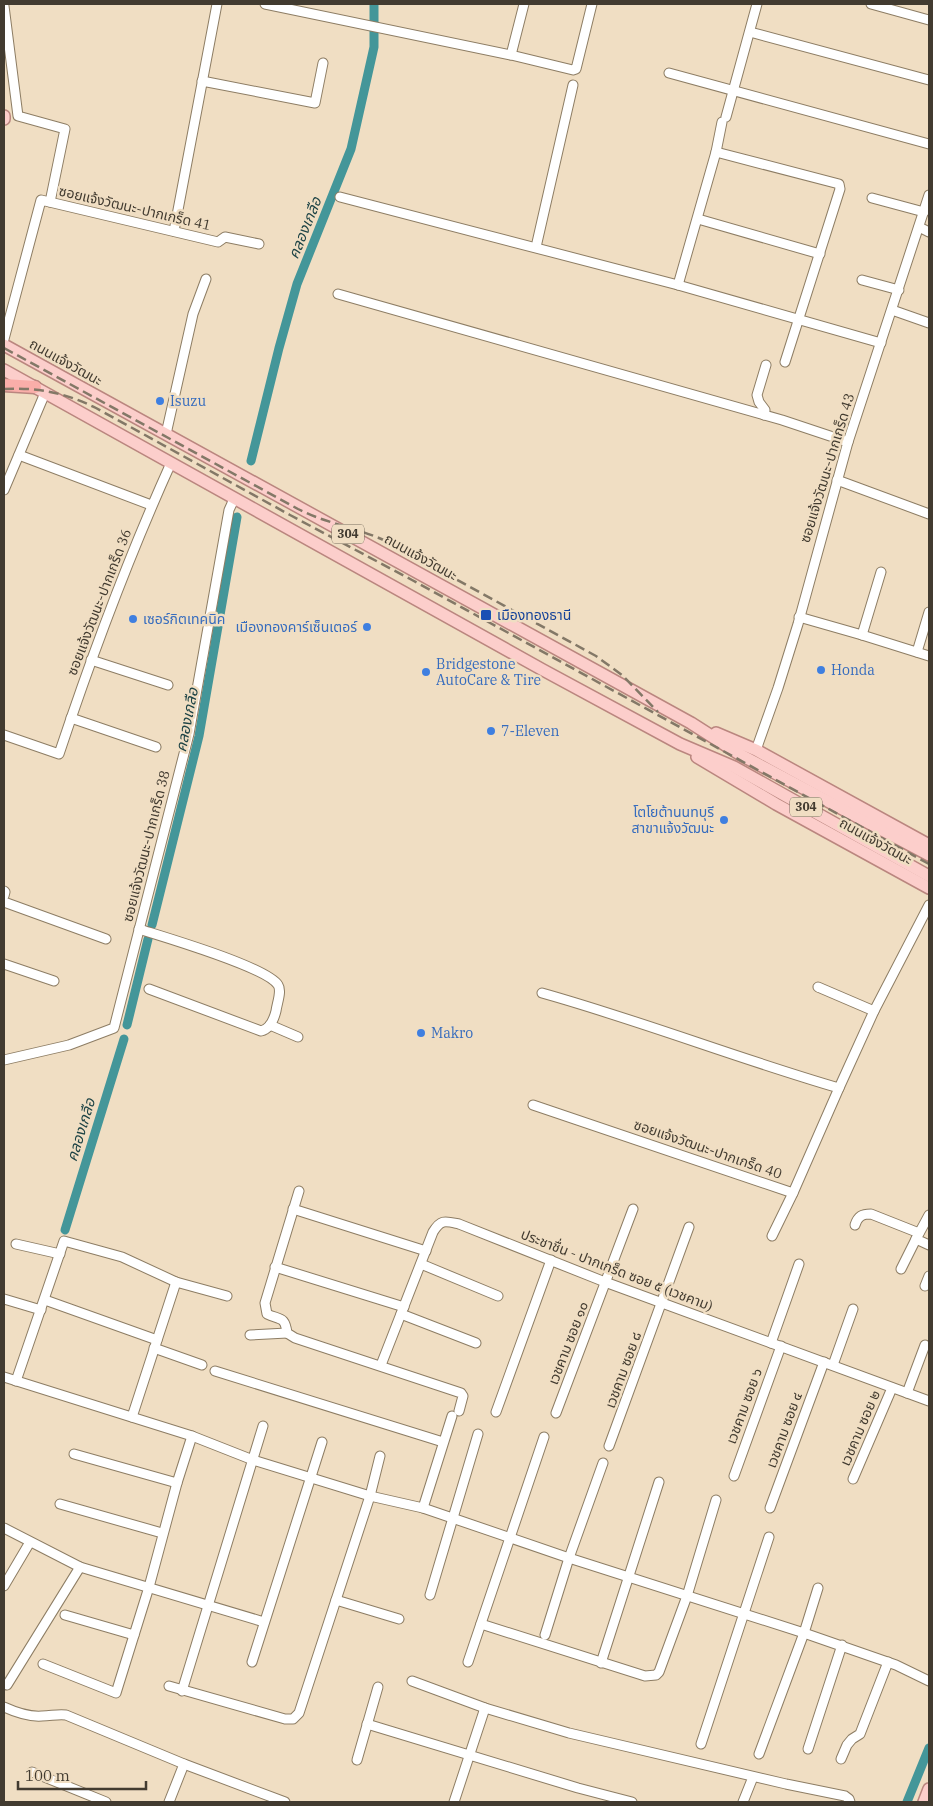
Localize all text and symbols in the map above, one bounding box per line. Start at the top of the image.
street label: ซอยแจ้งวัฒนะ-ปากเกร็ด 41 [57,182,213,234]
water label: คลองเกลือ [284,193,326,262]
street label: ถนนแจ้งวัฒนะ [26,335,106,390]
street label: ซอยแจ้งวัฒนะ-ปากเกร็ด 43 [796,391,858,545]
place label: Isuzu [170,392,206,410]
marker: Isuzu [154,395,166,407]
road number: 304 [332,524,364,544]
street label: ซอยแจ้งวัฒนะ-ปากเกร็ด 36 [63,526,135,678]
street label: ถนนแจ้งวัฒนะ [381,530,461,585]
place label: เมืองทองธานี [497,606,571,624]
marker: เมืองทองธานี [479,608,493,622]
place label: เซอร์กิตเทคนิค [143,610,225,628]
marker: เซอร์กิตเทคนิค [127,613,139,625]
place label: เมืองทองคาร์เซ็นเตอร์ [235,618,358,636]
marker: เมืองทองคาร์เซ็นเตอร์ [361,621,373,633]
place label: Bridgestone AutoCare & Tire [436,655,541,689]
place label: Honda [831,661,875,679]
marker: Honda [815,664,827,676]
marker: Bridgestone AutoCare & Tire [420,666,432,678]
water label: คลองเกลือ [171,685,202,754]
place label: 7-Eleven [501,722,559,740]
marker: 7-Eleven [485,725,497,737]
street label: ซอยแจ้งวัฒนะ-ปากเกร็ด 38 [118,768,174,924]
road number: 304 [790,798,822,816]
place label: โตโยต้านนทบุรี สาขาแจ้งวัฒนะ [632,803,714,837]
marker: โตโยต้านนทบุรี สาขาแจ้งวัฒนะ [718,814,730,826]
street label: ถนนแจ้งวัฒนะ [836,814,916,869]
place label: Makro [431,1024,473,1042]
marker: Makro [415,1027,427,1039]
water label: คลองเกลือ [62,1095,100,1164]
street label: ซอยแจ้งวัฒนะ-ปากเกร็ด 40 [632,1115,784,1183]
street label: ประชาชื่น - ปากเกร็ด ซอย ๕ (เวชคาม) [518,1224,716,1315]
street label: เวชคาม ซอย ๑๐ [544,1299,592,1387]
street label: เวชคาม ซอย ๘ [601,1329,645,1411]
street label: เวชคาม ซอย ๖ [722,1366,766,1446]
street label: เวชคาม ซอย ๒ [836,1387,884,1469]
street label: เวชคาม ซอย ๔ [762,1390,806,1470]
scale bar [18,1758,145,1790]
text: 100 m [25,1766,70,1785]

